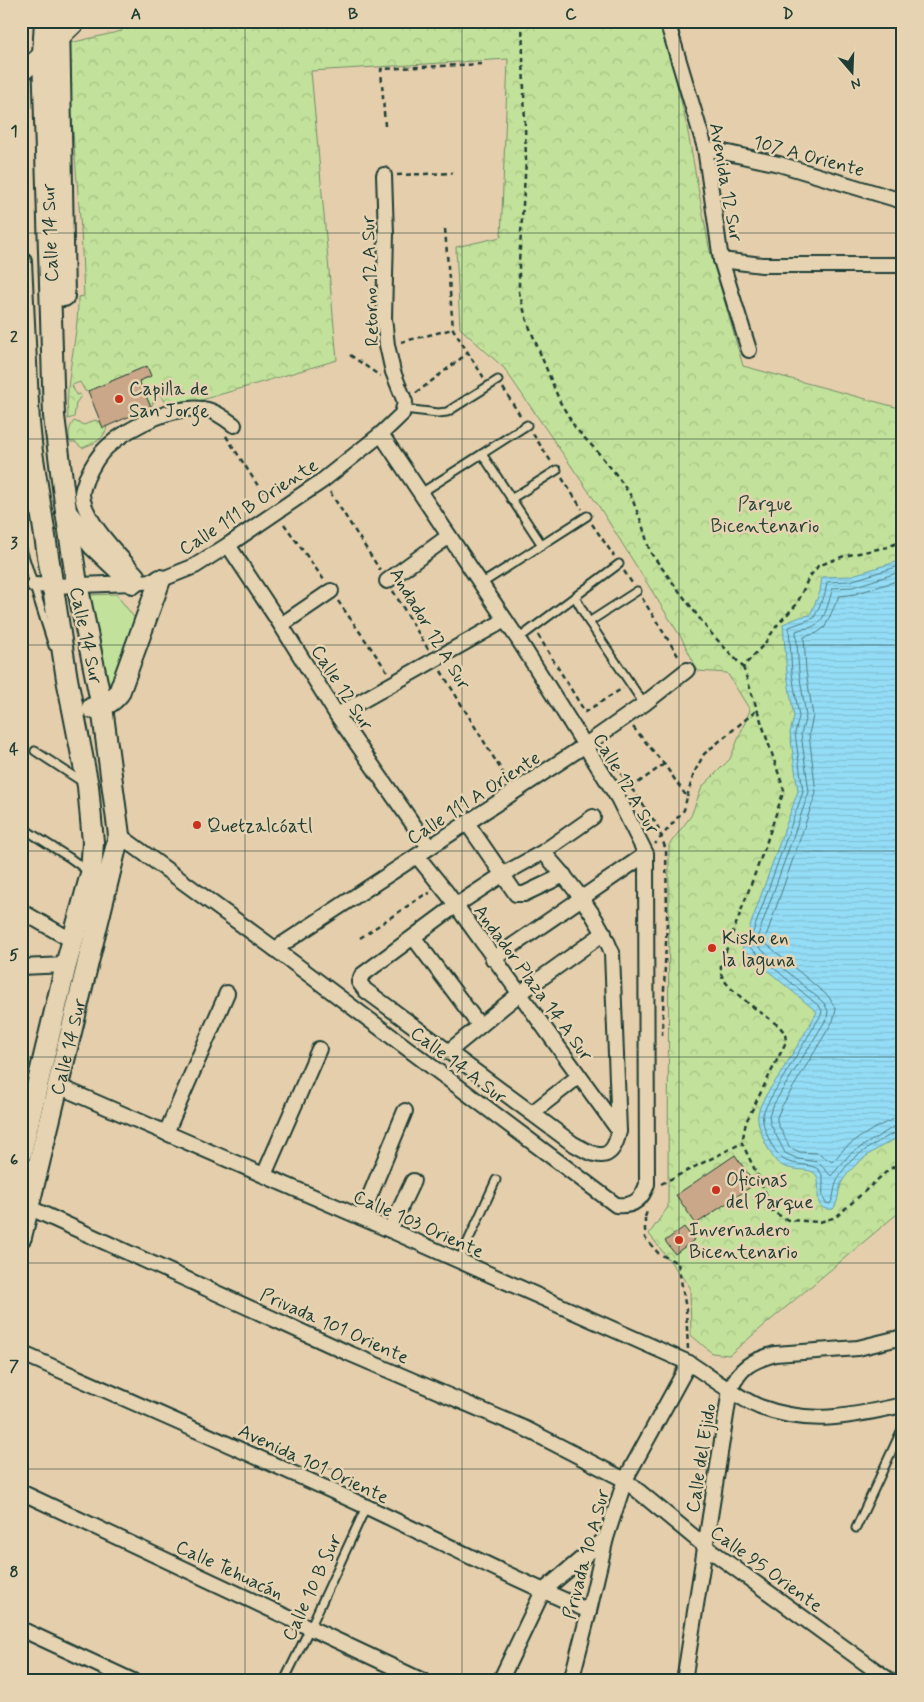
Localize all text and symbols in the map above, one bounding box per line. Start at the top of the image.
text: A [131,4,141,25]
text: B [348,4,358,25]
text: C [565,4,577,25]
text: D [782,4,794,25]
north arrow [826,48,876,98]
text: N [849,73,863,93]
text: 1 [10,121,18,142]
street label: Avenida 12 Sur [703,121,748,244]
street label: 107 A Oriente [750,130,867,183]
street label: Calle 14 Sur [36,183,65,283]
street label: Retorno 12 A Sur [356,215,385,347]
text: 2 [10,327,18,348]
place label: Capilla de San Jorge [129,377,209,427]
marker: Capilla de San Jorge [113,393,125,405]
street label: Calle 111 B Oriente [175,453,323,562]
park label: Parque Bicentenario [711,492,819,539]
text: 3 [10,533,18,554]
street label: Andador 12 A Sur [383,563,476,694]
street label: Calle 14 Sur [63,584,108,686]
street label: Calle 12 Sur [305,640,379,735]
street label: Calle 12 A Sur [587,729,665,839]
text: 4 [9,739,19,760]
street label: Calle 111 A Oriente [402,746,545,851]
place label: Quetzalcóatl [207,814,313,839]
marker: Quetzalcóatl [191,819,203,831]
street label: Andador Plaza 14 A Sur [467,900,598,1066]
place label: Kisko en la laguna [722,926,796,975]
marker: Kisko en la laguna [706,942,718,954]
text: 5 [9,945,19,966]
street label: Calle 14 Sur [45,996,93,1098]
street label: Calle 14 A Sur [405,1021,511,1110]
text: 6 [10,1150,18,1171]
place label: Oficinas del Parque [726,1168,814,1215]
street label: Calle 103 Oriente [349,1184,488,1264]
marker: Oficinas del Parque [710,1184,722,1196]
place label: Invernadero Bicentenario [689,1218,798,1265]
marker: Invernadero Bicentenario [673,1234,685,1246]
street label: Privada 101 Oriente [256,1282,413,1370]
text: 7 [9,1356,19,1377]
street label: Calle del Ejido [681,1402,723,1515]
street label: Avenida 101 Oriente [234,1419,393,1510]
street label: Privada 10 A Sur [557,1486,616,1622]
street label: Calle 95 Oriente [705,1520,827,1618]
street label: Calle 10 B Sur [277,1530,348,1645]
street label: Calle Tehuacán [171,1534,287,1606]
text: 8 [9,1562,19,1583]

